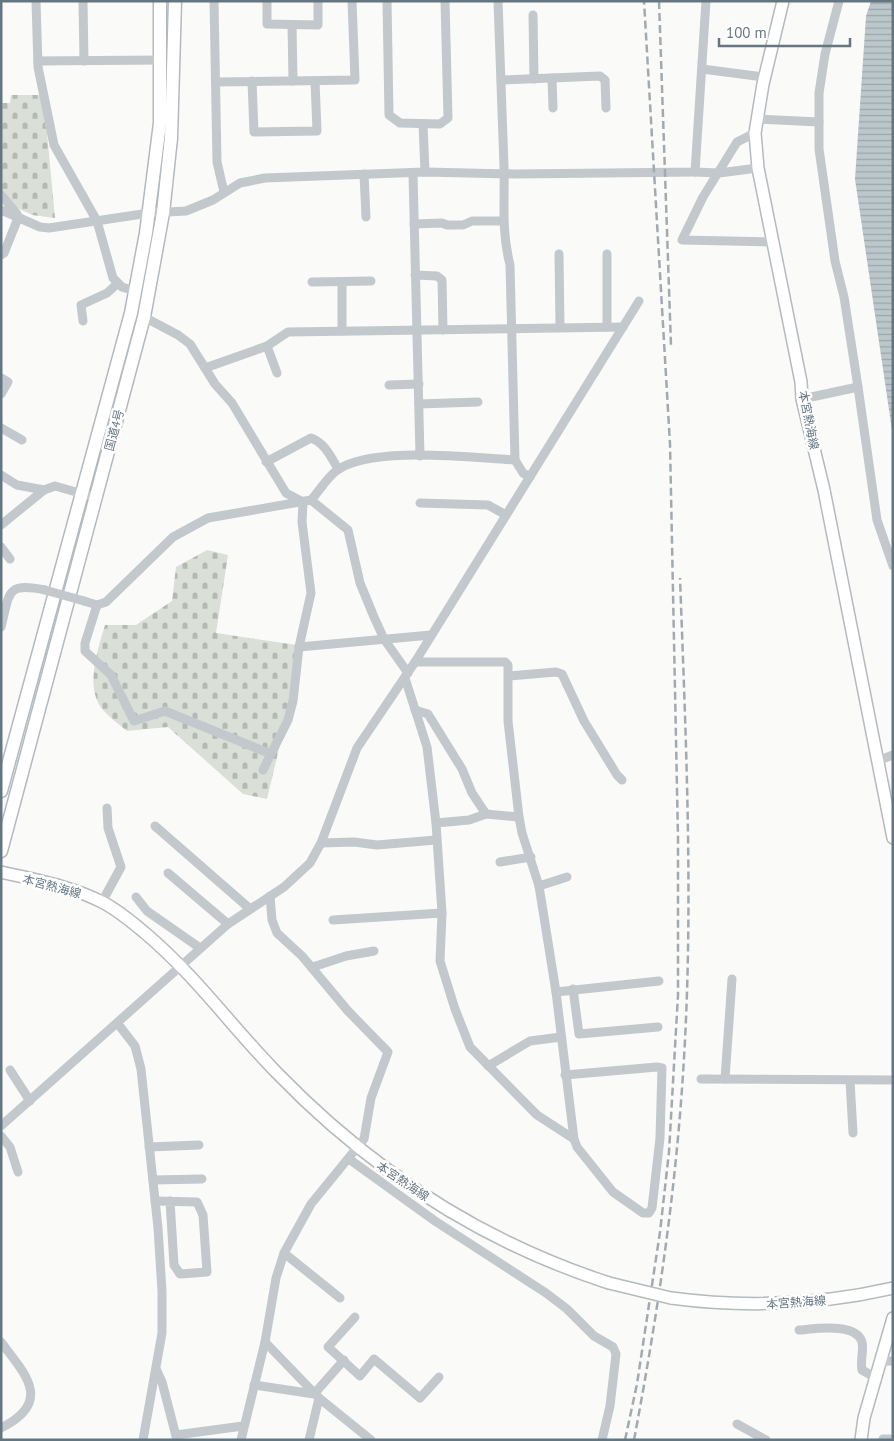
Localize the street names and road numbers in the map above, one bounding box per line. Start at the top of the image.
street label: 本宮熱海線 [796,389,822,451]
street label: 国道4号 [101,408,127,452]
street label: 本宮熱海線 [21,871,83,901]
street label: 本宮熱海線 [374,1158,432,1204]
street label: 本宮熱海線 [766,1292,826,1312]

